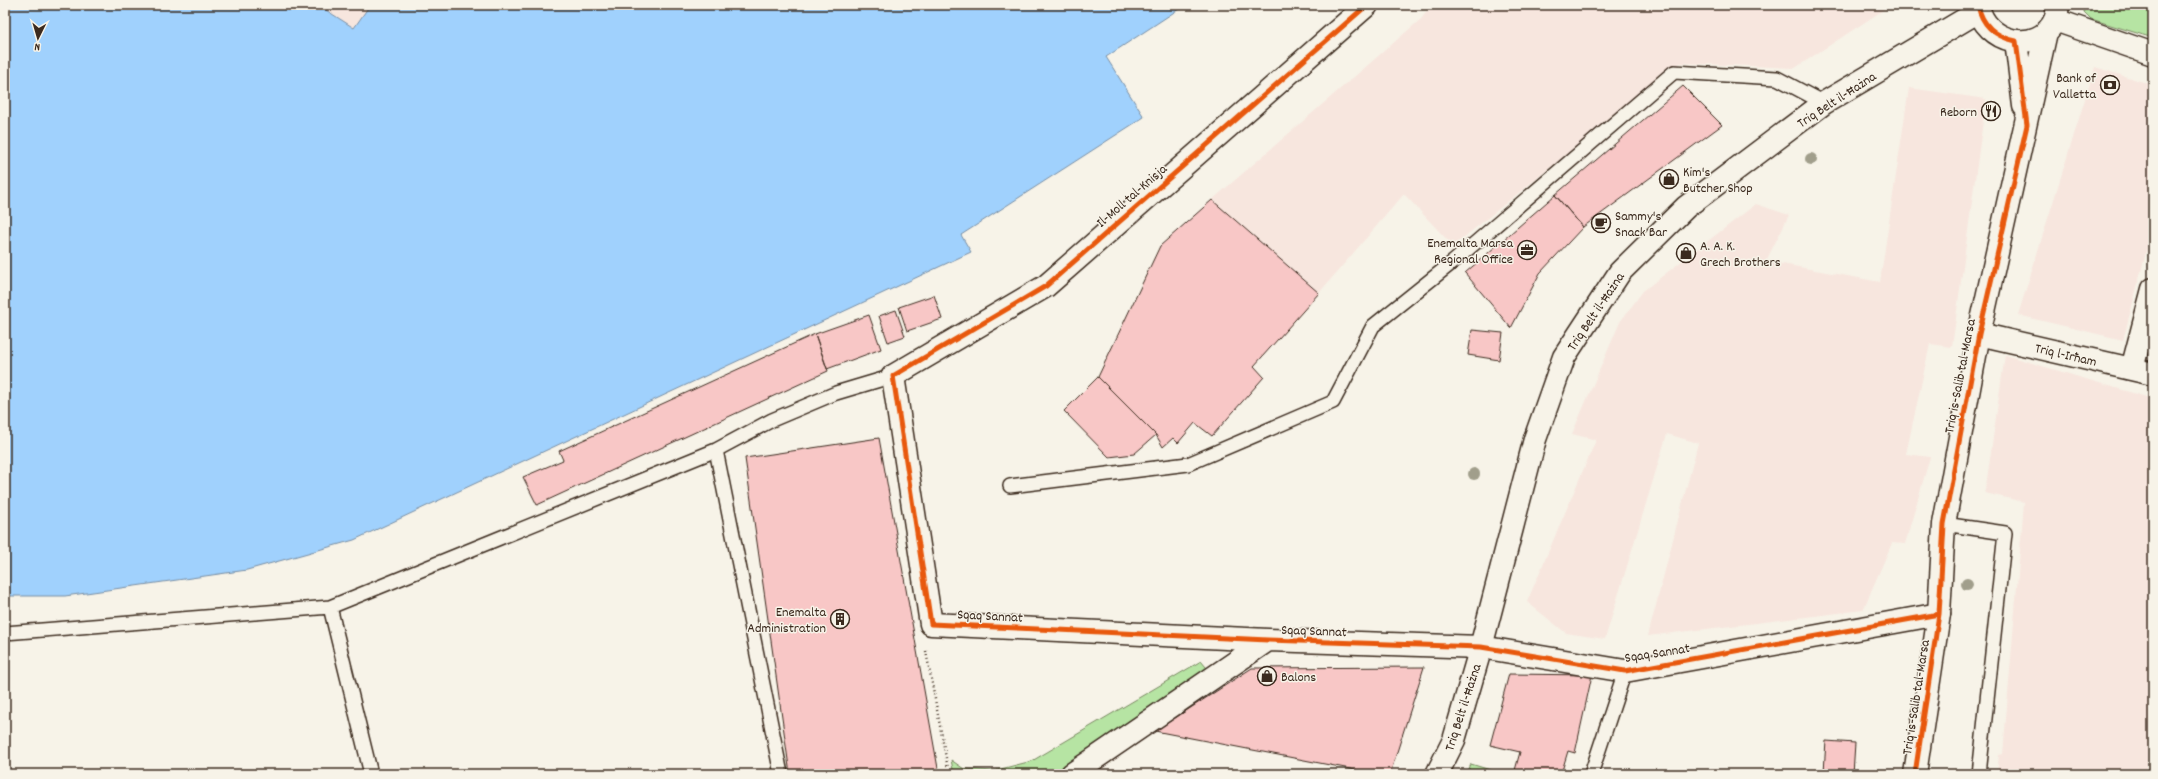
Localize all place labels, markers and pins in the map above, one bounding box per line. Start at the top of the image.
place label: Bank of Valletta [2053,69,2097,105]
bank icon: Bank of Valletta [2099,74,2121,96]
restaurant icon: Reborn [1980,100,2002,122]
place label: Reborn [1940,103,1977,123]
place label: Kim's Butcher Shop [1683,163,1753,199]
shop icon: Kim's Butcher Shop [1658,168,1680,190]
place label: Sammy's Snack Bar [1615,207,1668,243]
cafe icon: Sammy's Snack Bar [1590,212,1612,234]
place label: Enemalta Marsa Regional Office [1427,234,1513,270]
place label: A. A. K. Grech Brothers [1700,237,1781,273]
office icon: Enemalta Marsa Regional Office [1516,239,1538,261]
shop icon: A. A. K. Grech Brothers [1675,242,1697,264]
place label: Enemalta Administration [747,603,826,639]
building icon: Enemalta Administration [829,608,851,630]
shop icon: Balons [1256,665,1278,687]
place label: Balons [1281,668,1316,688]

